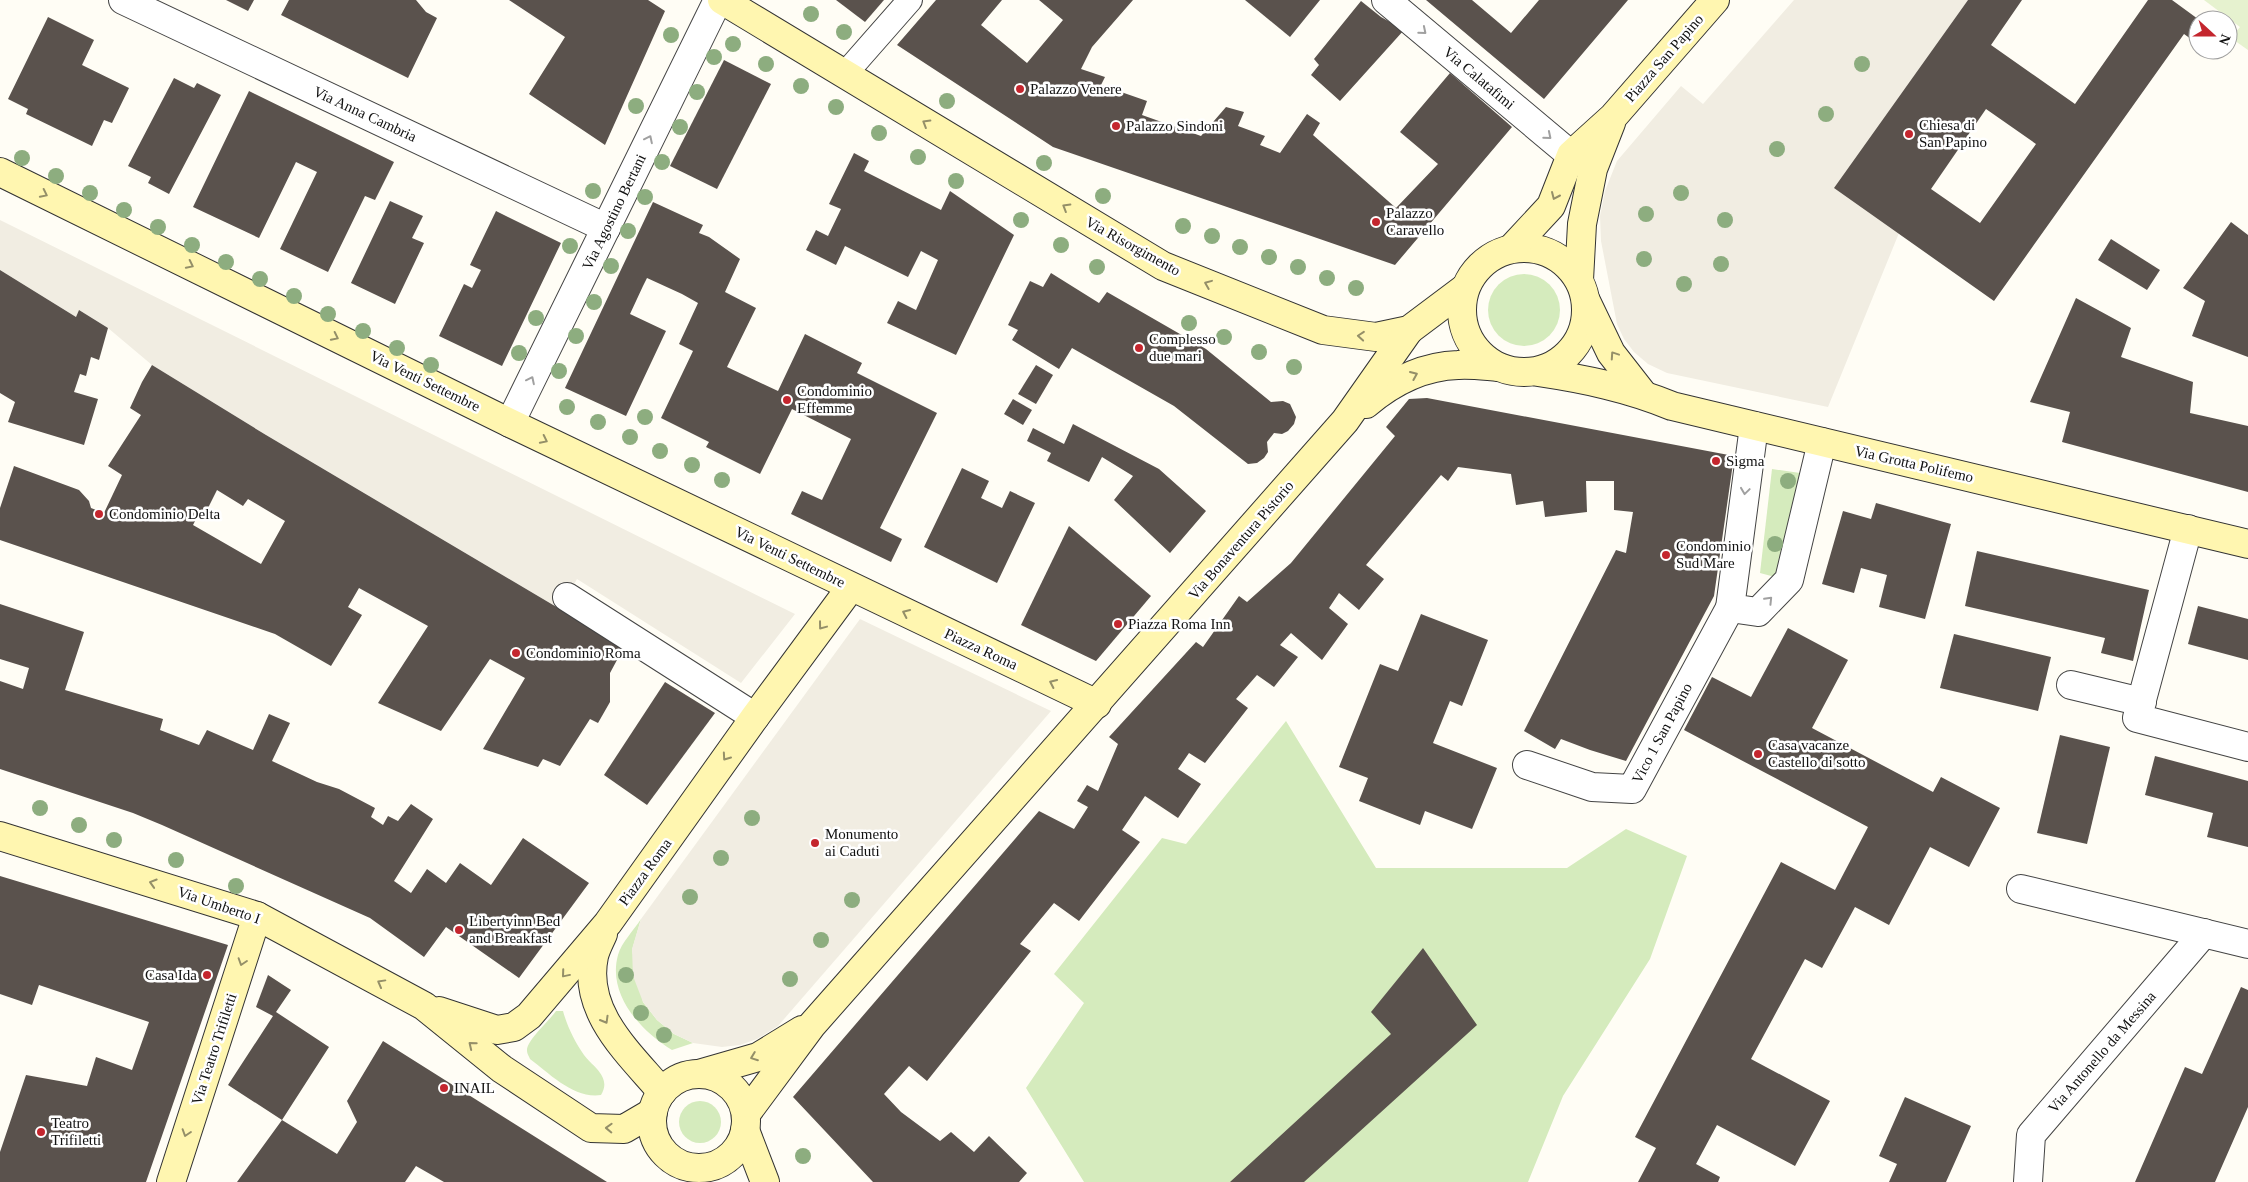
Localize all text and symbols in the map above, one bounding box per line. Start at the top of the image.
north arrow [2188,10,2238,60]
street label: Piazza San Papino [1622,11,1706,105]
one-way arrow [1418,26,1427,35]
text: N [2216,32,2233,47]
street label: Via Calatafimi [1440,44,1518,112]
place label: Palazzo Venere [1030,81,1122,97]
street label: Via Anna Cambria [311,83,419,145]
marker: Palazzo Venere [1014,83,1026,95]
place label: Chiesa di San Papino [1919,117,1987,150]
place label: Palazzo Sindoni [1126,118,1223,134]
one-way arrow [923,120,932,130]
marker: Palazzo Sindoni [1110,120,1122,132]
marker: Chiesa di San Papino [1903,128,1915,140]
one-way arrow [1542,130,1551,139]
one-way arrow [643,136,653,145]
street label: Via Agostino Bertani [579,152,649,272]
one-way arrow [39,187,48,198]
one-way arrow [1551,191,1562,200]
one-way arrow [1062,204,1071,214]
place label: Palazzo Caravello [1386,205,1444,238]
street label: Via Risorgimento [1083,213,1183,279]
marker: Palazzo Caravello [1370,216,1382,228]
one-way arrow [185,259,194,269]
one-way arrow [1204,280,1213,291]
one-way arrow [1357,330,1365,341]
one-way arrow [330,331,339,341]
place label: Complesso due mari [1149,331,1216,364]
marker: Complesso due mari [1133,342,1145,354]
street label: Via Venti Settembre [367,347,483,415]
one-way arrow [1610,352,1620,361]
one-way arrow [1409,370,1418,381]
one-way arrow [525,376,535,385]
place label: Condominio Effemme [797,383,872,416]
marker: Condominio Effemme [781,394,793,406]
one-way arrow [539,434,548,444]
street label: Via Grotta Polifemo [1853,443,1975,485]
place label: Sigma [1726,453,1765,469]
marker: Sigma [1710,455,1722,467]
street label: Via Bonaventura Pistorio [1185,478,1297,602]
one-way arrow [1741,487,1751,496]
place label: Condominio Delta [109,506,221,522]
marker: Condominio Delta [93,508,105,520]
street label: Via Venti Settembre [732,523,848,591]
place label: Condominio Sud Mare [1676,538,1751,571]
marker: Condominio Sud Mare [1660,549,1672,561]
one-way arrow [1763,596,1772,605]
one-way arrow [902,609,911,620]
place label: Piazza Roma Inn [1128,616,1231,632]
marker: Piazza Roma Inn [1112,618,1124,630]
one-way arrow [819,620,828,630]
street label: Piazza Roma [942,625,1020,673]
place label: Condominio Roma [526,645,641,661]
marker: Condominio Roma [510,647,522,659]
one-way arrow [1049,679,1058,689]
street label: Vico 1 San Papino [1629,680,1695,786]
place label: Casa vacanze Castello di sotto [1768,737,1866,770]
marker: Casa vacanze Castello di sotto [1752,748,1764,760]
one-way arrow [723,752,732,761]
place label: Monumento ai Caduti [825,826,898,859]
street label: Piazza Roma [615,835,675,909]
marker: Monumento ai Caduti [809,837,821,849]
one-way arrow [149,879,157,889]
street label: Via Umberto I [175,883,263,927]
place label: Libertyinn Bed and Breakfast [469,913,561,946]
marker: Libertyinn Bed and Breakfast [453,924,465,936]
one-way arrow [237,957,247,966]
place label: Casa Ida [145,967,197,983]
one-way arrow [562,968,570,977]
marker: Casa Ida [201,969,213,981]
one-way arrow [377,979,386,989]
street label: Via Antonello da Messina [2045,988,2159,1116]
street label: Via Teatro Trifiletti [188,991,240,1107]
one-way arrow [598,1014,608,1023]
one-way arrow [469,1043,478,1051]
one-way arrow [750,1051,759,1061]
place label: INAIL [454,1080,495,1096]
marker: INAIL [438,1082,450,1094]
place label: Teatro Trifiletti [51,1115,101,1148]
one-way arrow [605,1123,612,1133]
marker: Teatro Trifiletti [35,1126,47,1138]
one-way arrow [182,1129,192,1137]

